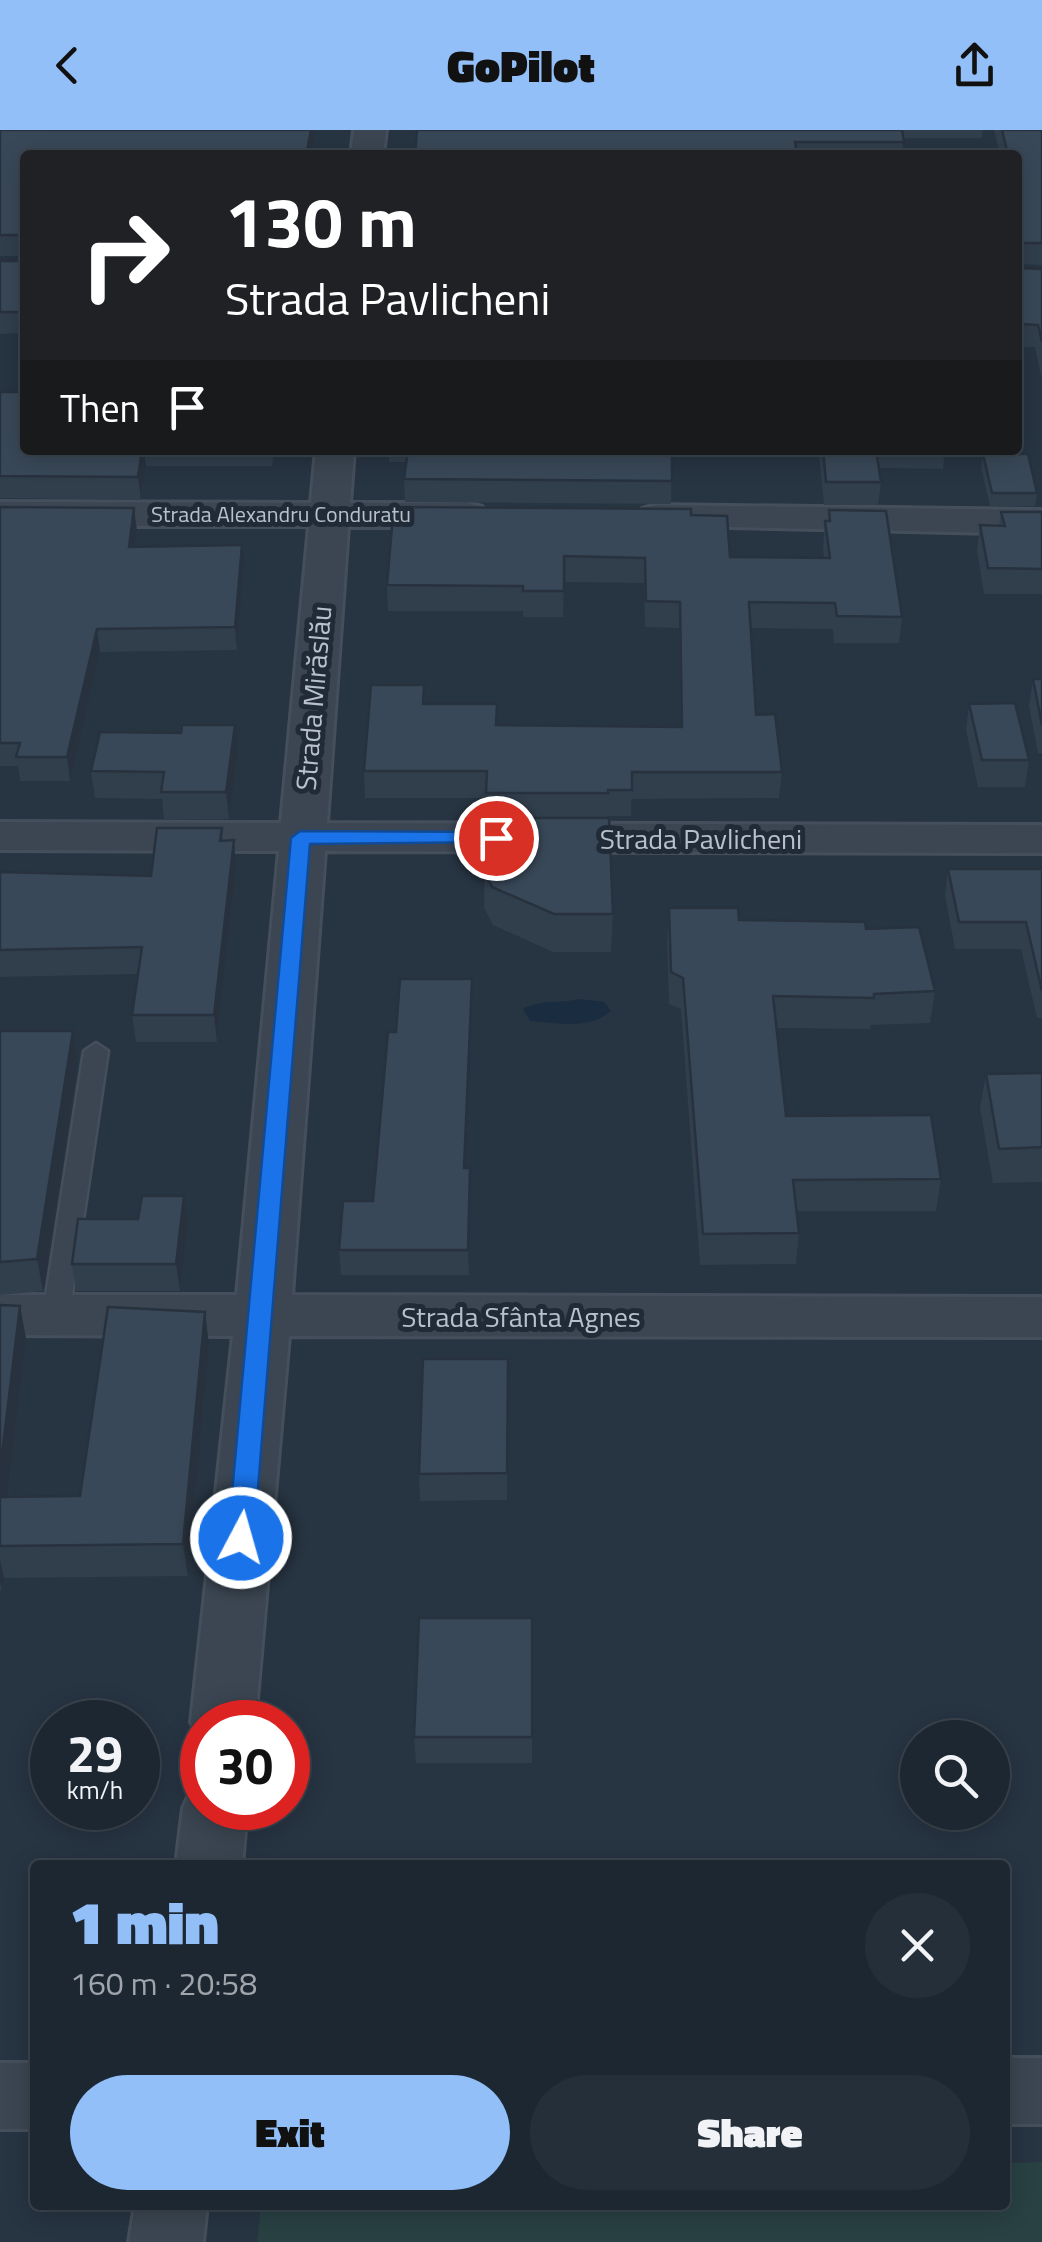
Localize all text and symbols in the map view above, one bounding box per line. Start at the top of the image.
text: GoPilot [447,31,595,99]
icon: back [40,38,95,93]
icon: share [947,38,1002,93]
text: 130 m [225,168,417,274]
icon: right [60,190,190,320]
text: Strada Pavlicheni [225,264,550,332]
text: Then [60,379,140,437]
icon: arrive [160,380,215,435]
street label: Strada Alexandru Conduratu [151,497,411,531]
street label: Strada Mirăslău [284,604,342,792]
pin [454,796,539,881]
icon: arrive [469,811,524,866]
street label: Strada Pavlicheni [600,817,802,860]
street label: Strada Sfânta Agnes [401,1295,641,1338]
position arrow [189,1486,293,1590]
speed limit sign: 30 [180,1700,310,1830]
text: 29 [67,1715,123,1791]
map controls [900,1720,1010,1830]
button: search [900,1720,1010,1830]
text: km/h [67,1771,123,1809]
text: 1 min [70,1876,219,1967]
button: close [865,1893,970,1998]
text: 160 m · 20:58 [70,1959,257,2007]
button: Exit [70,2075,510,2190]
button: Share [530,2075,970,2190]

